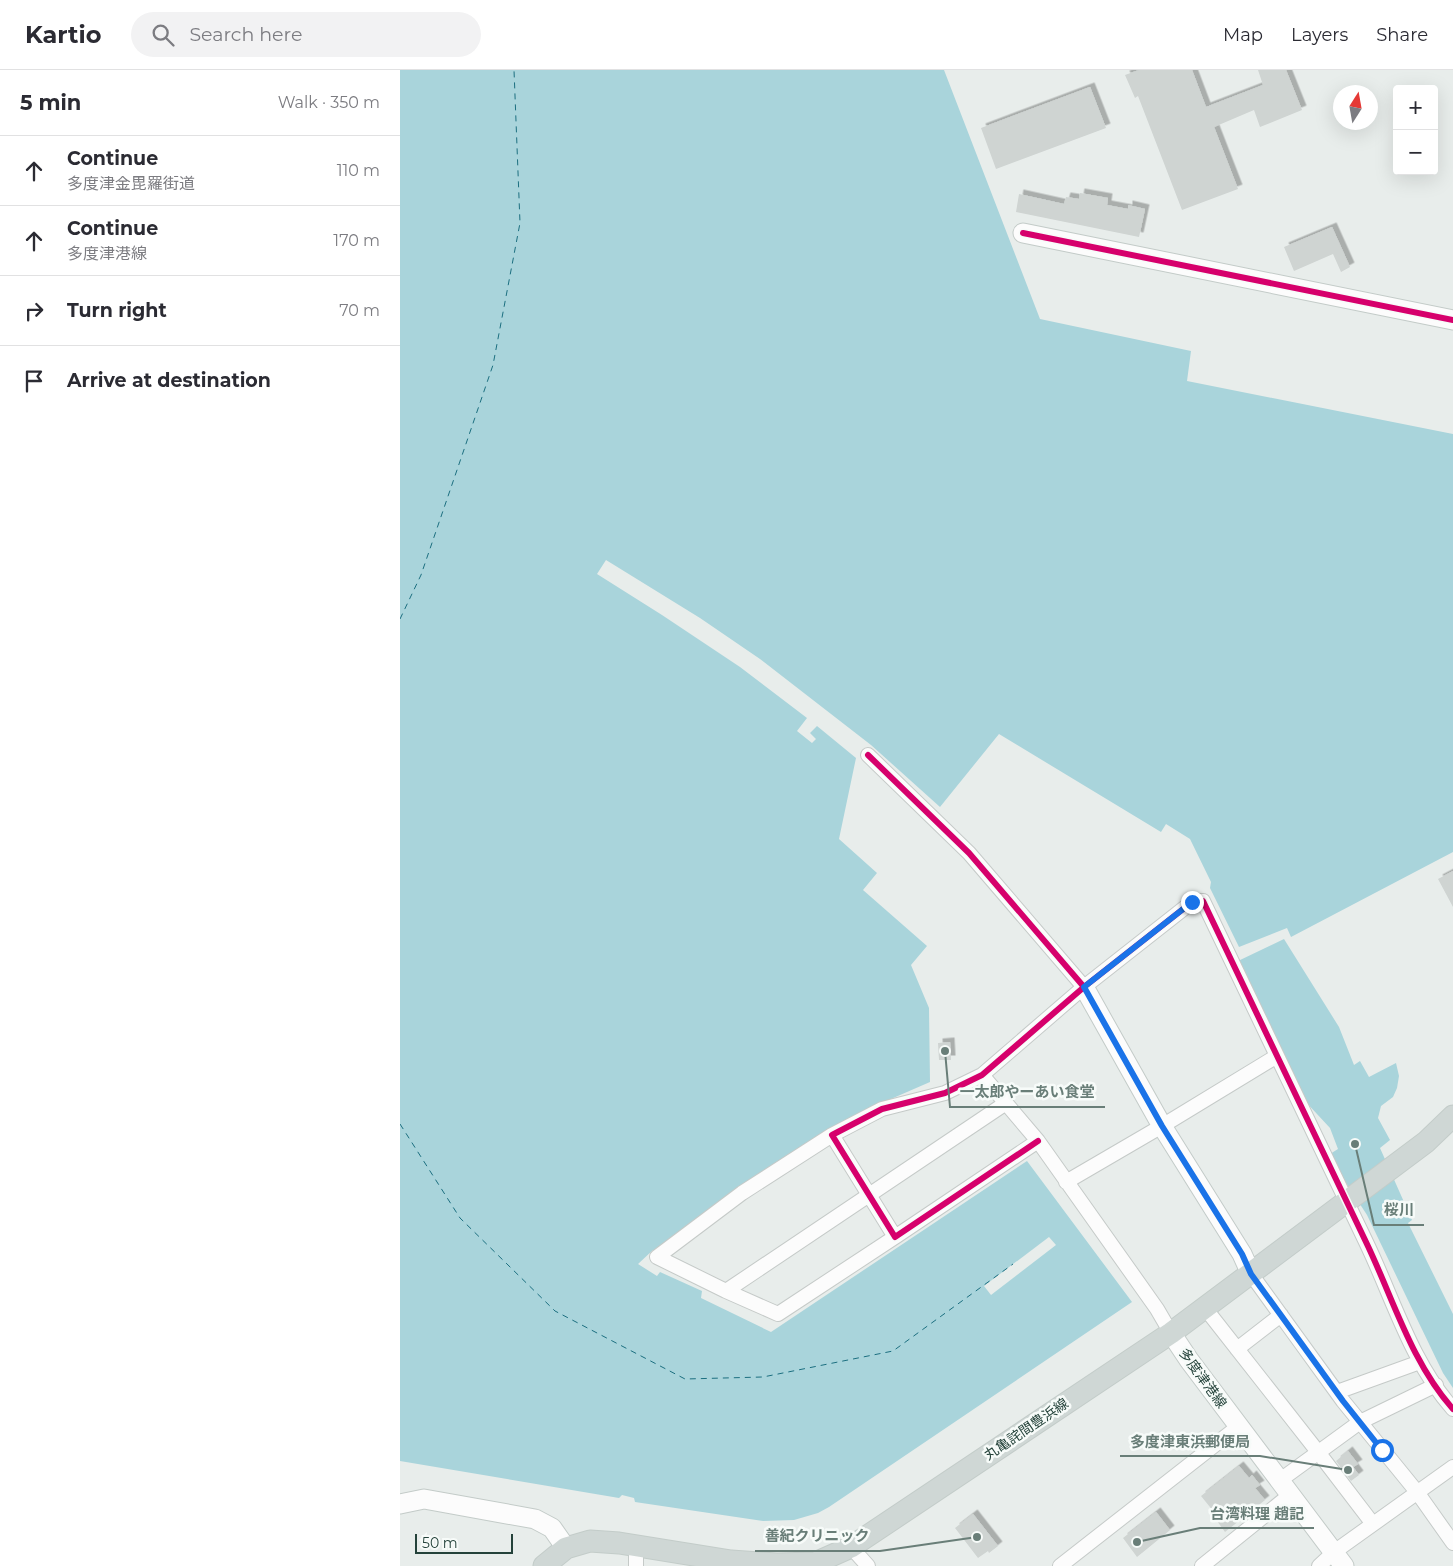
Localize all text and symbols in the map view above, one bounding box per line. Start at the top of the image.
search box [131,12,481,57]
text: Kartio [25,20,101,49]
icon: search [149,21,177,49]
text: Search here [189,23,302,46]
text: Map [1223,24,1263,46]
text: Layers [1291,24,1348,46]
text: Share [1376,24,1428,46]
north arrow [1333,85,1378,130]
map controls [1393,85,1438,175]
button: + [1393,85,1438,130]
text: 5 min [20,90,81,115]
text: Walk · 350 m [278,93,380,112]
button: − [1393,130,1438,175]
text: Continue [67,147,158,170]
icon: ahead [20,157,48,185]
text: 110 m [337,161,380,180]
text: 多度津金毘羅街道 [67,174,195,193]
text: Continue [67,217,158,240]
icon: ahead [20,227,48,255]
text: 170 m [333,231,380,250]
text: 多度津港線 [67,244,147,263]
icon: right [20,297,48,325]
text: Turn right [67,299,167,322]
text: 70 m [339,301,380,320]
icon: arrive [20,367,48,395]
text: Arrive at destination [67,369,271,392]
route end [1181,891,1204,914]
callout: 一太郎やーあい食堂 [950,1077,1105,1107]
text: 一太郎やーあい食堂 [959,1082,1095,1101]
callout: 桜川 [1374,1195,1424,1225]
text: 桜川 [1384,1200,1414,1219]
street label: 多度津港線 [1175,1344,1231,1412]
street label: 丸亀詫間豊浜線 [980,1394,1072,1464]
callout: 多度津東浜郵便局 [1120,1426,1260,1456]
text: 多度津東浜郵便局 [1130,1432,1250,1451]
route start [1371,1439,1394,1462]
callout: 台湾料理 趙記 [1200,1498,1314,1528]
text: 台湾料理 趙記 [1210,1504,1304,1523]
callout: 善紀クリニック [755,1521,880,1551]
text: 善紀クリニック [764,1526,870,1545]
scale bar [415,1531,512,1554]
text: 50 m [422,1534,458,1552]

